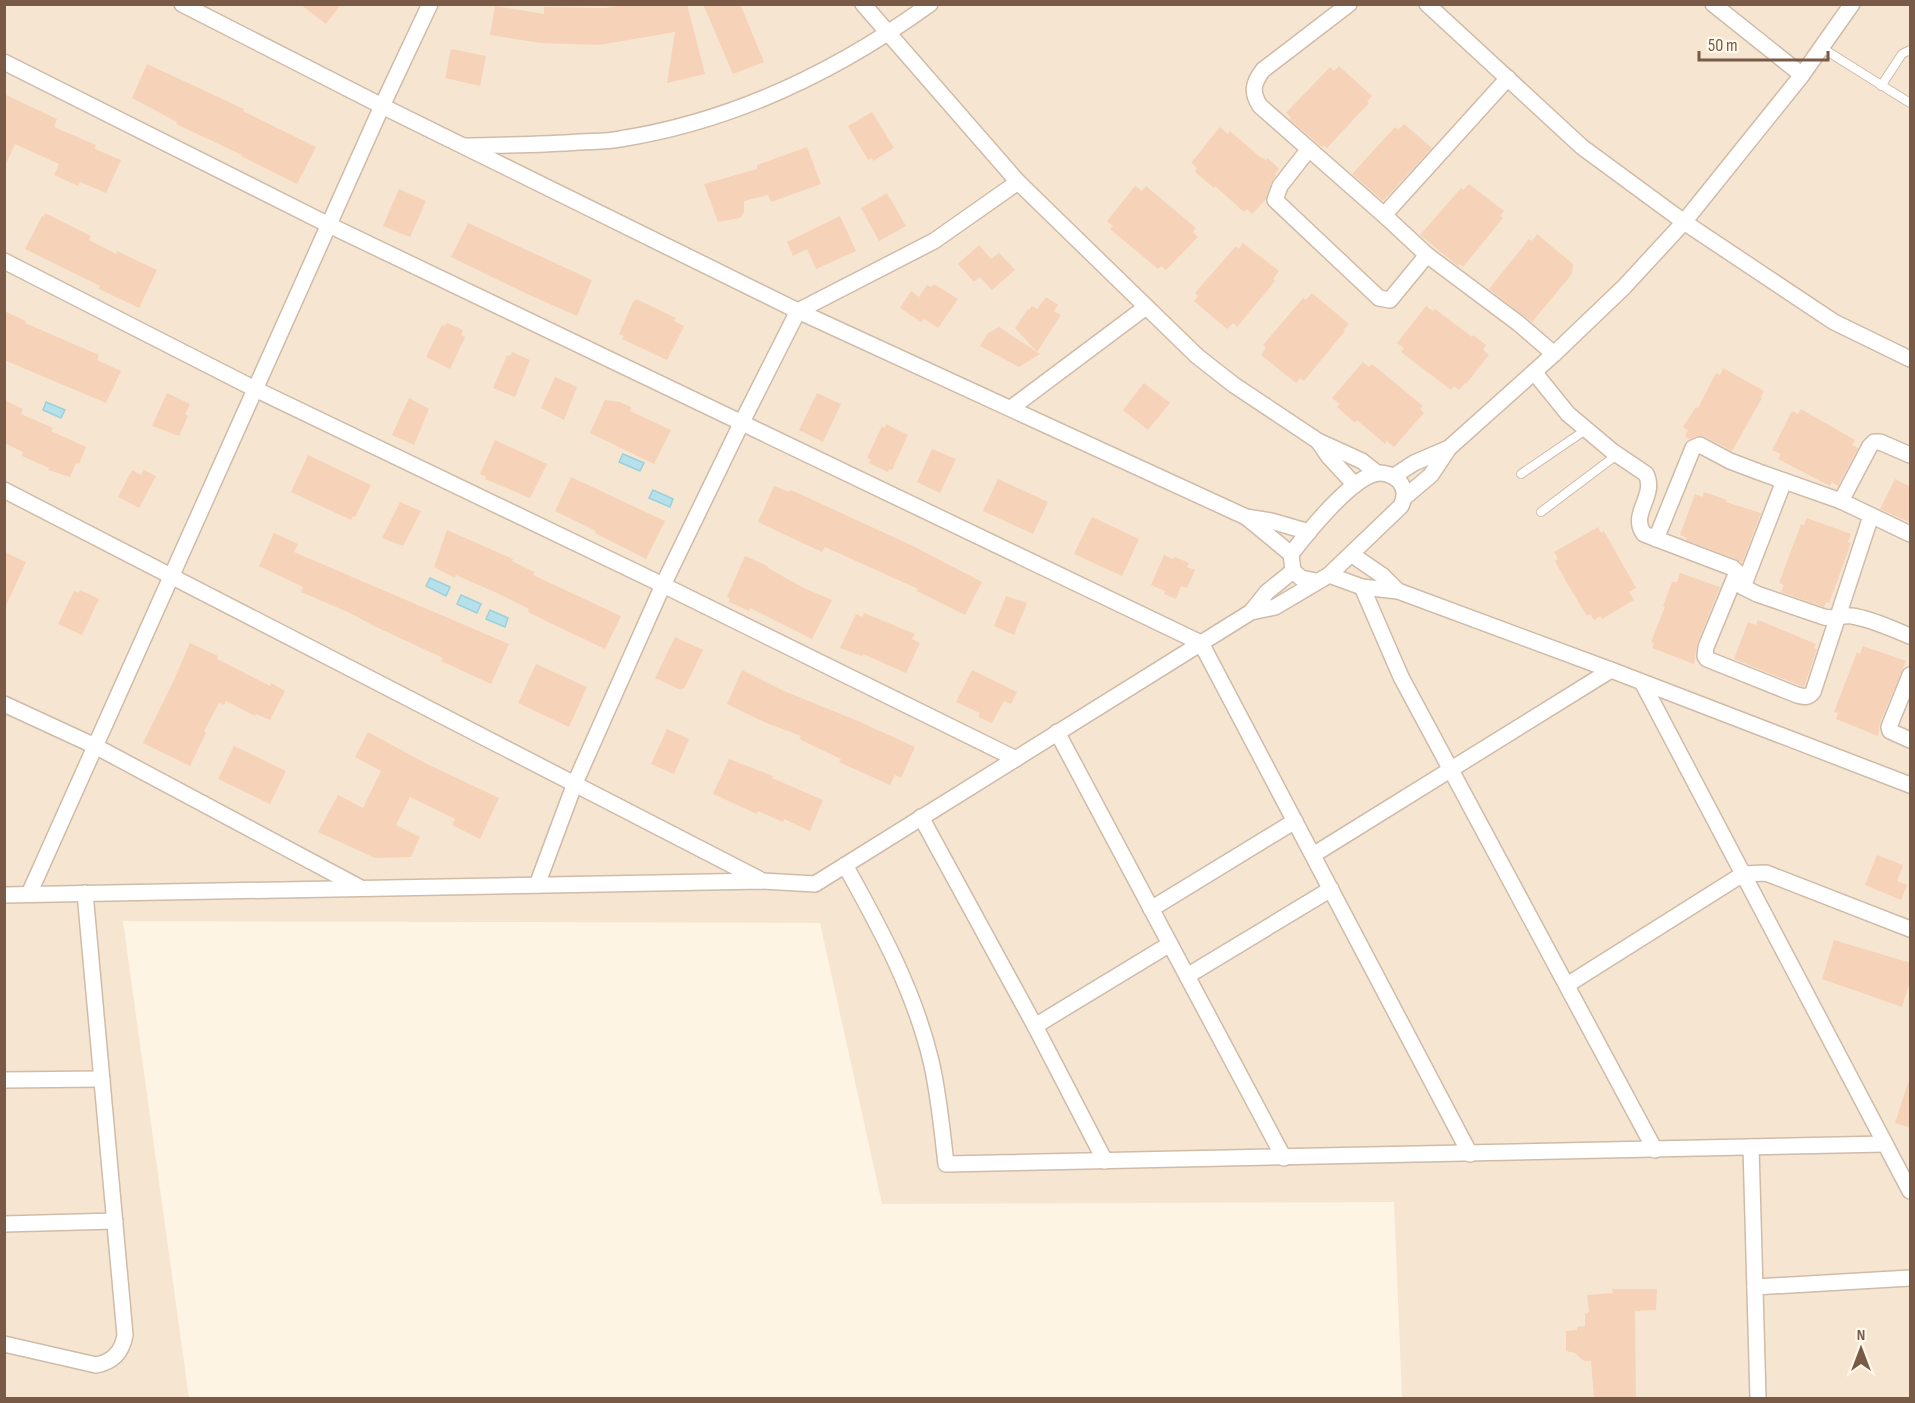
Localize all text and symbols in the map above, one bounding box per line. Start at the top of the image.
scale bar [1699,24,1828,62]
text: 50 m [1708,35,1738,56]
north arrow [1831,1319,1891,1379]
text: N [1857,1326,1865,1345]

